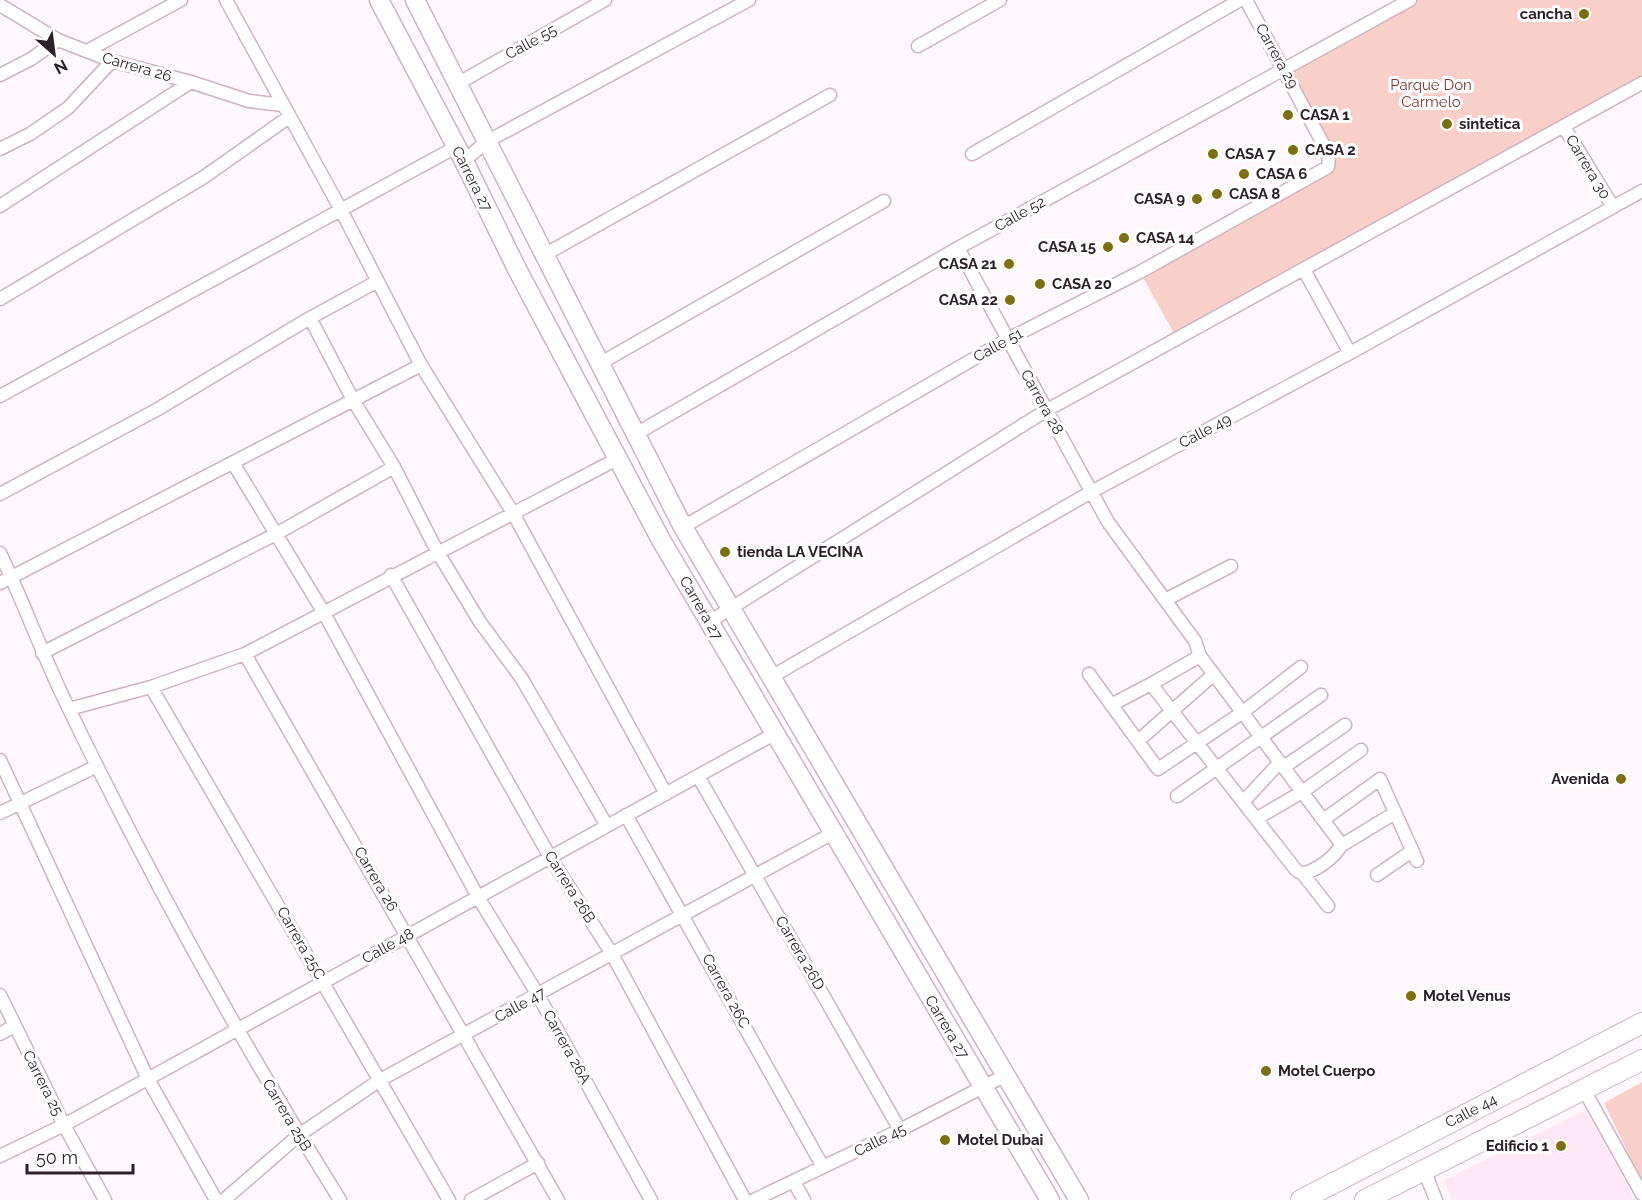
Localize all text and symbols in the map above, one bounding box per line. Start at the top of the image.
place label: cancha [1520,5,1572,23]
marker: cancha [1577,7,1591,21]
street label: Carrera 29 [1252,20,1302,92]
street label: Calle 55 [502,21,560,63]
north arrow [24,24,84,84]
street label: Carrera 26 [100,48,174,86]
text: N [51,56,71,78]
park label: Parque Don Carmelo [1390,76,1472,111]
place label: CASA 1 [1300,106,1350,124]
marker: CASA 1 [1281,108,1295,122]
place label: sintetica [1459,115,1521,133]
marker: sintetica [1440,117,1454,131]
street label: Carrera 30 [1562,132,1614,202]
place label: CASA 2 [1305,141,1356,159]
street label: Carrera 27 [448,143,496,215]
marker: CASA 2 [1286,143,1300,157]
place label: CASA 7 [1225,145,1276,163]
marker: CASA 7 [1206,147,1220,161]
place label: CASA 6 [1256,165,1307,183]
marker: CASA 6 [1237,167,1251,181]
place label: CASA 8 [1229,185,1280,203]
marker: CASA 8 [1210,187,1224,201]
place label: CASA 9 [1134,190,1185,208]
marker: CASA 9 [1190,192,1204,206]
street label: Calle 52 [991,193,1049,235]
place label: CASA 14 [1136,229,1195,247]
marker: CASA 14 [1117,231,1131,245]
place label: CASA 15 [1038,238,1096,256]
marker: CASA 15 [1101,240,1115,254]
place label: CASA 21 [939,255,998,273]
marker: CASA 21 [1002,257,1016,271]
place label: CASA 20 [1052,275,1112,293]
marker: CASA 20 [1033,277,1047,291]
place label: CASA 22 [939,291,998,309]
marker: CASA 22 [1003,293,1017,307]
street label: Calle 51 [970,324,1026,366]
street label: Carrera 28 [1017,366,1067,438]
street label: Calle 49 [1176,410,1234,452]
place label: tienda LA VECINA [737,543,864,561]
marker: tienda LA VECINA [718,545,732,559]
street label: Carrera 27 [676,573,726,643]
place label: Avenida [1551,770,1609,788]
marker: Avenida [1614,772,1628,786]
street label: Carrera 26 [350,843,402,915]
street label: Carrera 26B [541,848,599,926]
street label: Carrera 25C [273,903,329,983]
street label: Carrera 26D [772,913,829,993]
street label: Calle 48 [359,924,417,968]
street label: Carrera 26C [698,951,754,1031]
street label: Calle 47 [491,984,549,1026]
place label: Motel Venus [1423,987,1511,1005]
marker: Motel Venus [1404,989,1418,1003]
street label: Carrera 27 [921,992,973,1062]
street label: Carrera 26A [539,1007,595,1087]
street label: Carrera 25 [19,1047,67,1119]
place label: Motel Cuerpo [1278,1062,1375,1080]
marker: Motel Cuerpo [1259,1064,1273,1078]
street label: Carrera 25B [258,1076,316,1154]
street label: Calle 44 [1442,1090,1500,1132]
street label: Calle 45 [851,1120,909,1160]
place label: Motel Dubai [957,1131,1043,1149]
marker: Motel Dubai [938,1133,952,1147]
scale bar [27,1137,134,1175]
place label: Edificio 1 [1486,1137,1550,1155]
marker: Edificio 1 [1554,1139,1568,1153]
text: 50 m [36,1147,78,1168]

